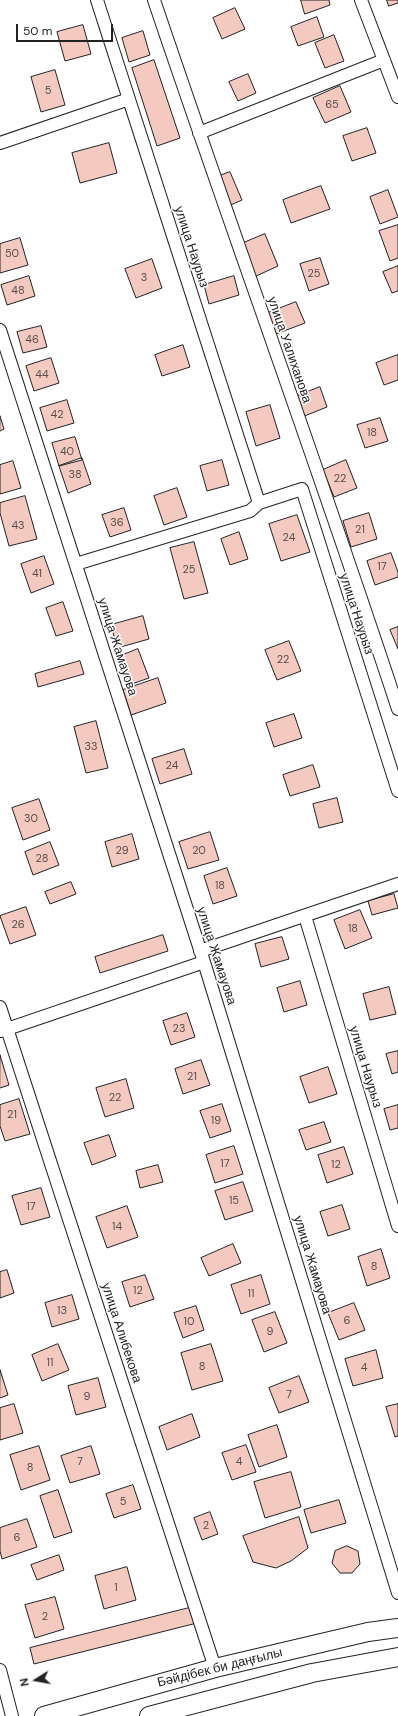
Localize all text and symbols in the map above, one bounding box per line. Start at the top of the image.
scale bar [18,16,115,42]
text: 50 m [23,23,52,39]
house number: 5 [45,84,51,98]
house number: 65 [325,98,339,112]
street label: улица Наурыз [171,204,211,290]
house number: 50 [5,247,19,261]
house number: 25 [307,267,321,281]
house number: 3 [141,271,147,285]
house number: 48 [11,284,25,298]
street label: улица Уалиханова [263,295,315,405]
house number: 46 [25,333,39,347]
house number: 44 [35,368,49,382]
house number: 42 [50,408,64,422]
house number: 18 [367,426,377,440]
house number: 40 [60,445,74,459]
house number: 38 [68,468,82,482]
house number: 22 [334,472,346,486]
house number: 36 [110,516,124,530]
house number: 43 [11,519,25,533]
house number: 21 [355,523,365,537]
house number: 24 [283,531,295,545]
house number: 17 [377,560,387,574]
house number: 25 [182,563,196,577]
house number: 41 [32,567,42,581]
street label: улица Наурыз [336,571,376,657]
street label: улица Жамауова [94,596,140,698]
house number: 22 [277,653,289,667]
house number: 33 [84,740,98,754]
house number: 24 [166,759,178,773]
house number: 30 [24,812,38,826]
house number: 29 [115,844,129,858]
house number: 20 [192,844,206,858]
house number: 28 [36,852,48,866]
house number: 18 [215,879,225,893]
street label: улица Жамауова [193,905,239,1007]
house number: 26 [11,918,25,932]
house number: 18 [348,922,358,936]
house number: 23 [173,1022,185,1036]
street label: улица Наурыз [345,1024,385,1110]
house number: 21 [187,1070,197,1084]
house number: 22 [109,1091,121,1105]
house number: 21 [7,1108,17,1122]
house number: 19 [211,1114,221,1128]
house number: 17 [220,1157,230,1171]
house number: 12 [331,1158,341,1172]
house number: 15 [229,1194,239,1208]
house number: 17 [26,1200,36,1214]
street label: улица Жамауова [290,1214,334,1316]
house number: 14 [112,1220,122,1234]
house number: 8 [371,1260,377,1274]
street label: улица Алибекова [97,1281,145,1385]
house number: 12 [133,1284,143,1298]
house number: 11 [248,1287,254,1301]
house number: 13 [57,1304,67,1318]
house number: 6 [344,1314,350,1328]
house number: 10 [184,1315,194,1329]
house number: 9 [267,1325,273,1339]
house number: 11 [47,1356,53,1370]
house number: 8 [199,1360,205,1374]
house number: 4 [361,1361,367,1375]
house number: 7 [286,1388,292,1402]
house number: 9 [84,1390,90,1404]
house number: 7 [77,1455,83,1469]
house number: 4 [236,1455,242,1469]
house number: 8 [27,1461,33,1475]
house number: 5 [120,1495,126,1509]
house number: 2 [203,1519,209,1533]
house number: 6 [14,1531,20,1545]
house number: 1 [114,1581,118,1595]
house number: 2 [42,1610,48,1624]
street label: Бәйдібек би даңғылы [156,1645,284,1691]
north arrow [16,1660,56,1700]
text: N [17,1677,32,1688]

